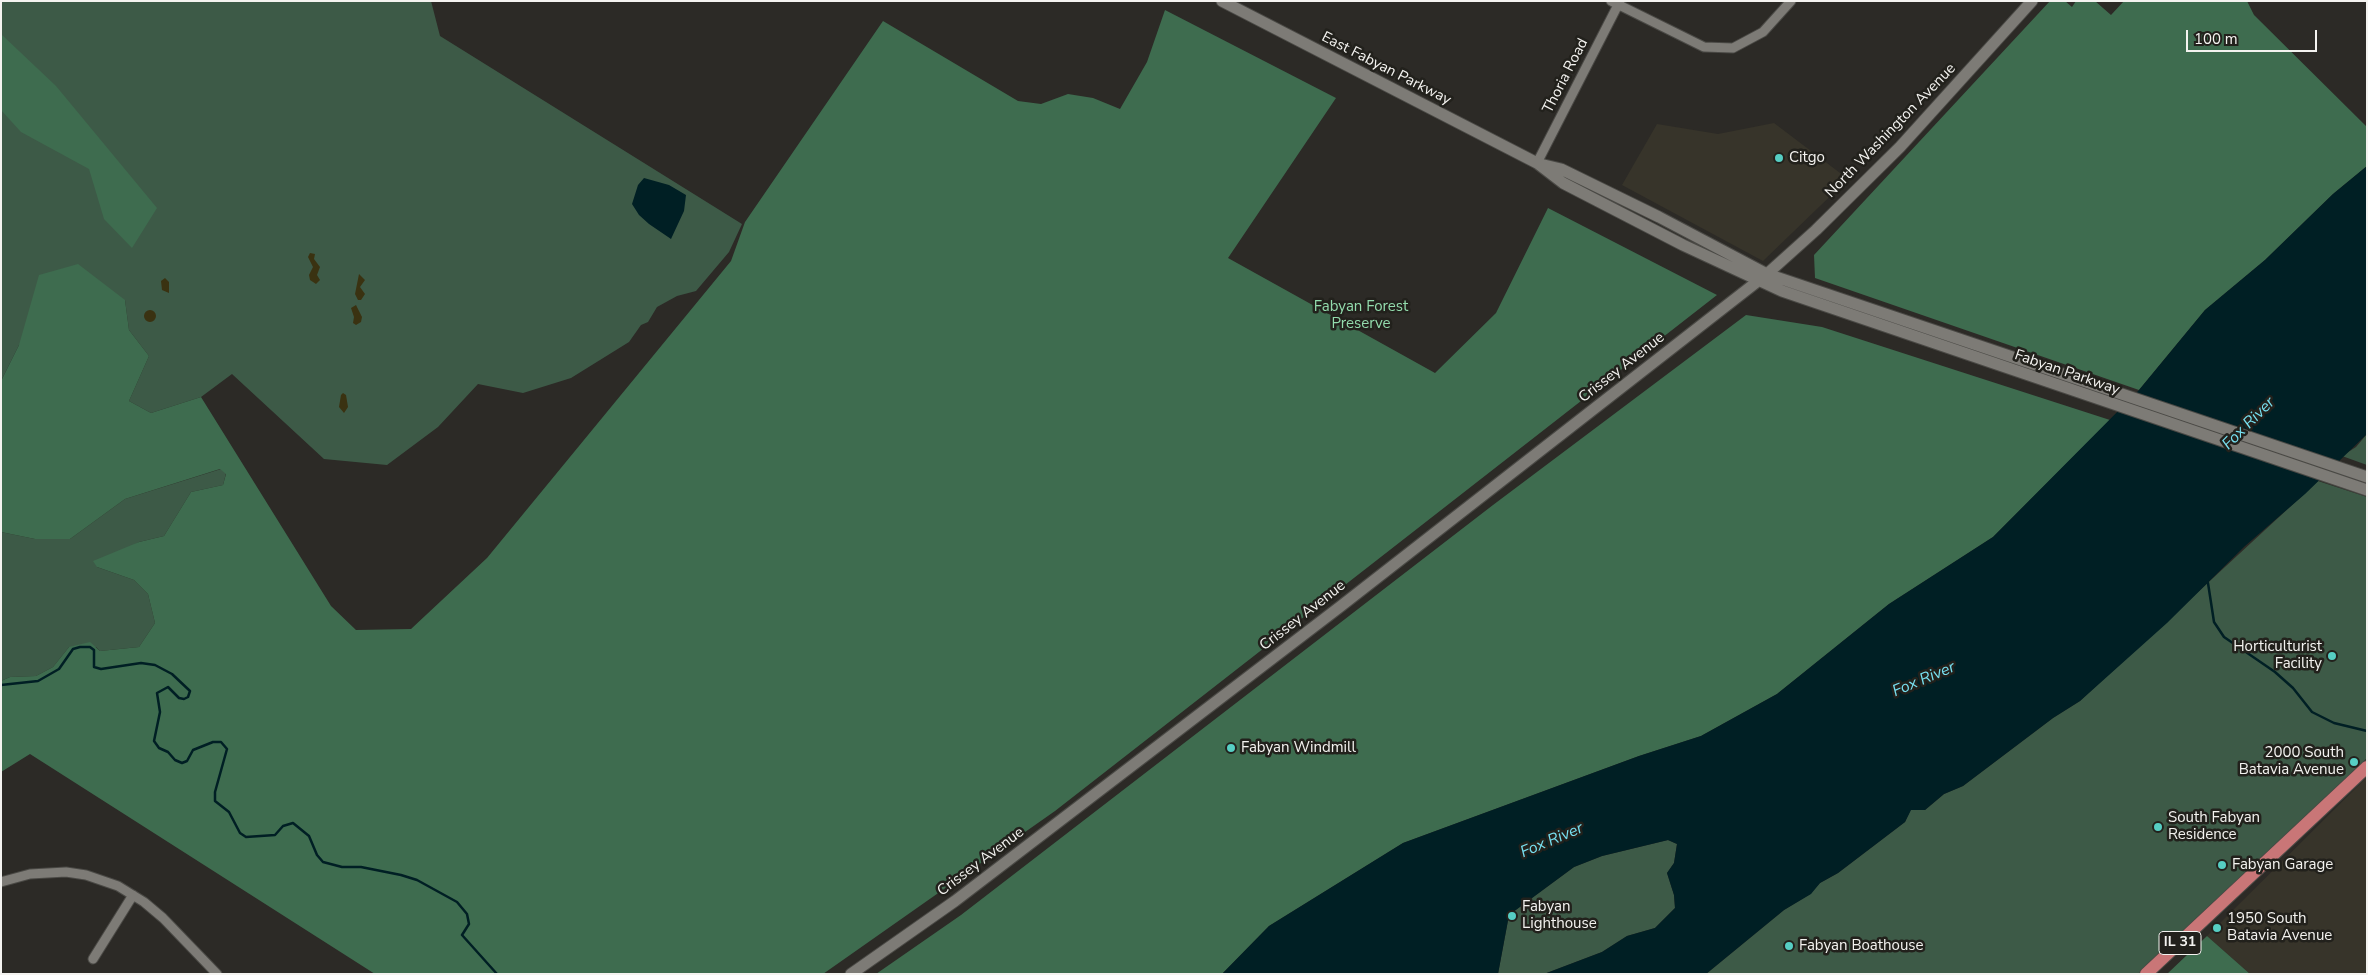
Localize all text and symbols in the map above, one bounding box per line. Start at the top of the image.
scale bar [2188,20,2319,52]
street label: East Fabyan Parkway [1318,29,1454,109]
text: 100 m [2194,29,2238,49]
street label: Thoria Road [1539,36,1593,116]
street label: North Washington Avenue [1822,60,1960,202]
place label: Citgo [1789,149,1825,167]
marker: Citgo [1773,152,1785,164]
park label: Fabyan Forest Preserve [1314,298,1408,333]
street label: Crissey Avenue [1576,329,1668,407]
street label: Fabyan Parkway [2012,347,2122,399]
water label: Fox River [2219,394,2279,454]
street label: Crissey Avenue [1257,577,1349,655]
place label: Horticulturist Facility [2233,638,2322,673]
marker: Horticulturist Facility [2326,650,2338,662]
water label: Fox River [1890,658,1958,702]
place label: Fabyan Windmill [1241,739,1356,757]
marker: Fabyan Windmill [1225,742,1237,754]
place label: 2000 South Batavia Avenue [2239,744,2344,779]
marker: 2000 South Batavia Avenue [2348,756,2360,768]
place label: South Fabyan Residence [2168,809,2260,844]
water label: Fox River [1518,819,1586,863]
marker: South Fabyan Residence [2152,821,2164,833]
street label: Crissey Avenue [934,824,1028,900]
place label: Fabyan Garage [2232,856,2333,874]
marker: Fabyan Garage [2216,859,2228,871]
place label: Fabyan Lighthouse [1522,898,1597,933]
marker: Fabyan Lighthouse [1506,910,1518,922]
place label: 1950 South Batavia Avenue [2227,910,2332,945]
marker: 1950 South Batavia Avenue [2211,922,2223,934]
road number: IL 31 [2159,931,2201,954]
place label: Fabyan Boathouse [1799,937,1924,955]
marker: Fabyan Boathouse [1783,940,1795,952]

